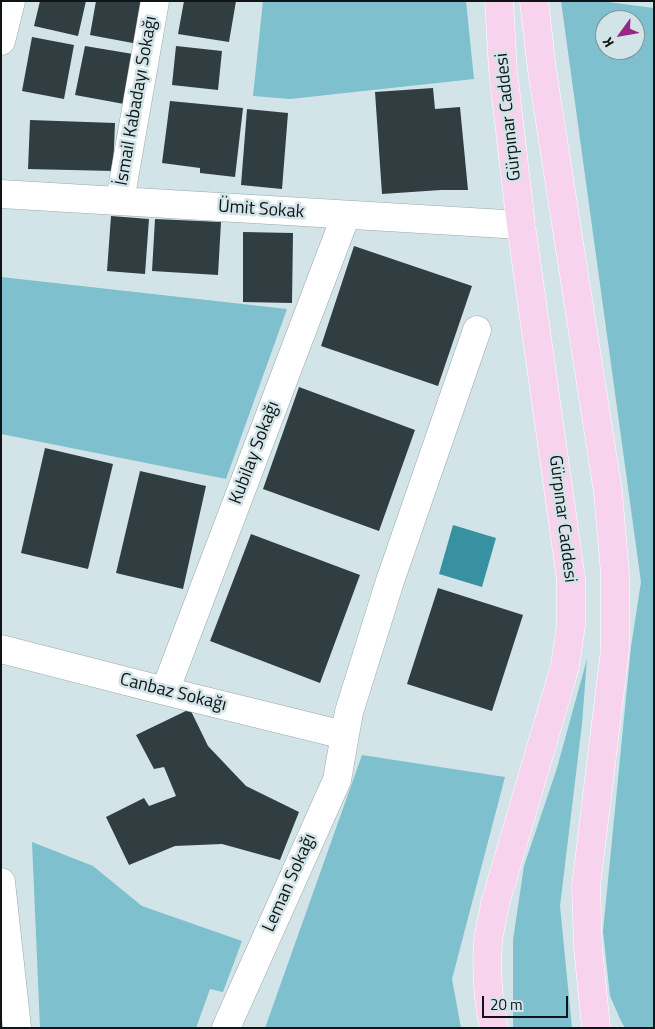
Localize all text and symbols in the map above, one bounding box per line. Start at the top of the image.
north arrow [595,10,645,60]
street label: İsmail Kabadayı Sokağı [111,15,163,187]
text: K [597,34,619,52]
street label: Gürpınar Caddesi [492,52,526,182]
street label: Ümit Sokak [217,196,305,224]
street label: Kubilay Sokağı [225,398,285,508]
street label: Gürpınar Caddesi [543,454,581,584]
street label: Canbaz Sokağı [117,669,229,717]
street label: Leman Sokağı [259,830,321,936]
scale bar [485,986,571,1018]
text: 20 m [490,993,523,1016]

